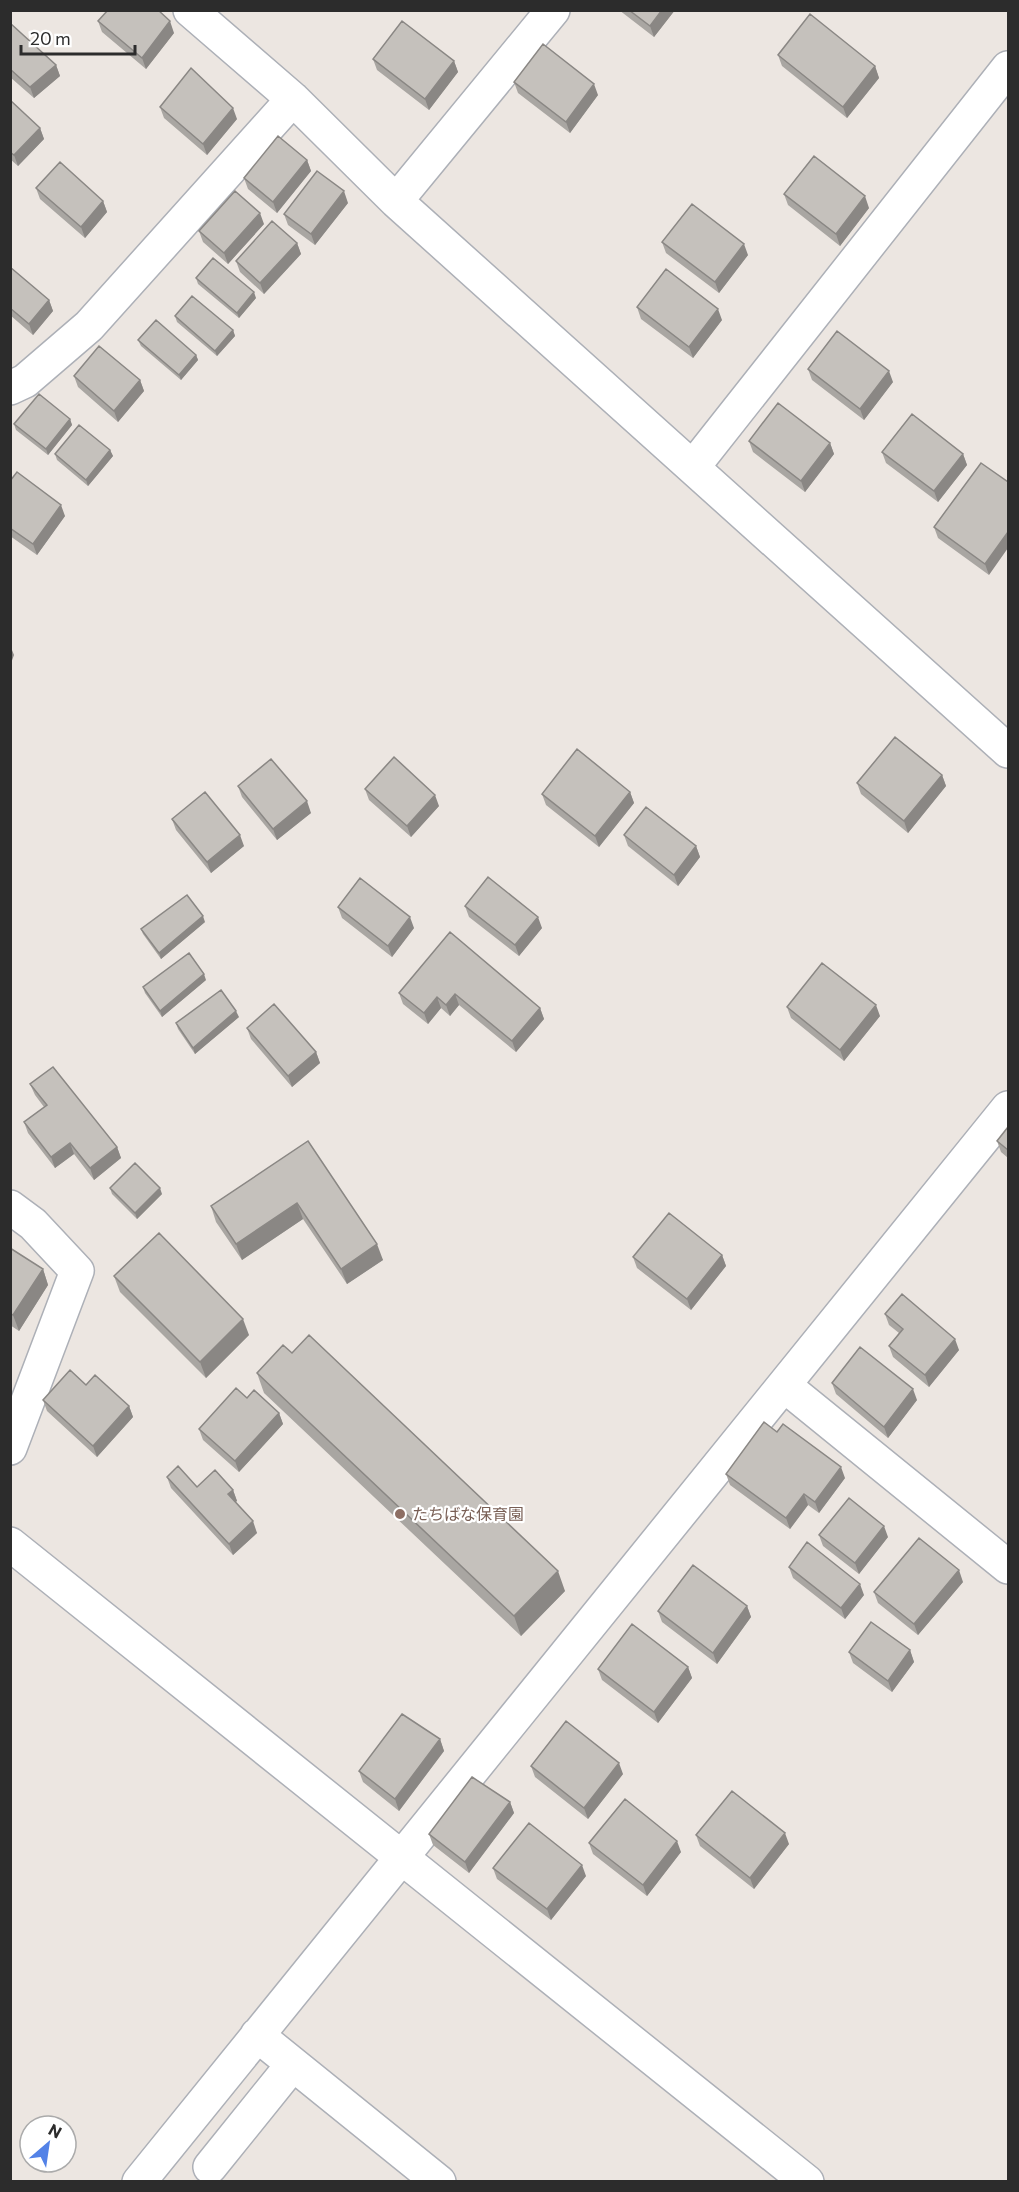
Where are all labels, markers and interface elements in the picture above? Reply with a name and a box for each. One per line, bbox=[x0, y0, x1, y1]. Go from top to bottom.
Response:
scale bar bbox=[21, 18, 135, 56]
text: 20 m bbox=[30, 27, 71, 49]
place label: たちばな保育園 bbox=[412, 1504, 524, 1523]
marker: たちばな保育園 bbox=[393, 1507, 407, 1521]
north arrow bbox=[18, 2114, 78, 2174]
text: N bbox=[46, 2119, 65, 2142]

